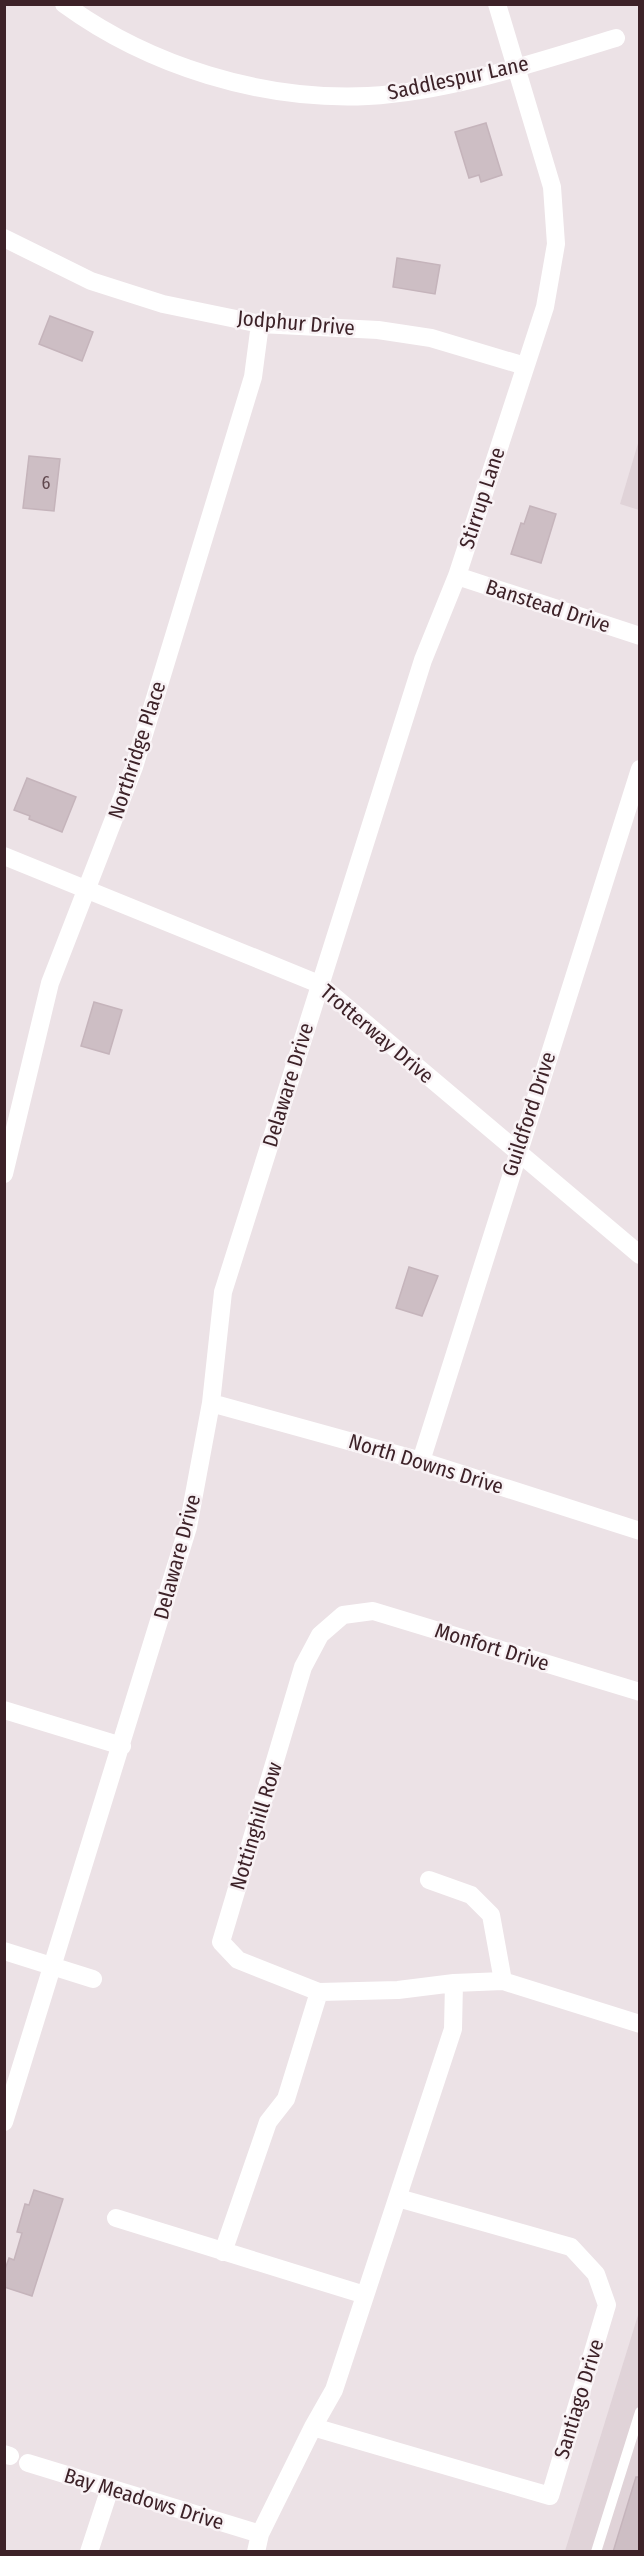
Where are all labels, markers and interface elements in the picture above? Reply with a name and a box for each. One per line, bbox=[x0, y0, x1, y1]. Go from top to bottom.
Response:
street label: Saddlespur Lane bbox=[385, 50, 531, 106]
street label: Jodphur Drive bbox=[236, 305, 356, 341]
street label: Stirrup Lane bbox=[453, 444, 511, 552]
house number: 6 bbox=[42, 472, 51, 494]
street label: Banstead Drive bbox=[482, 574, 614, 638]
street label: Northridge Place bbox=[103, 678, 171, 822]
street label: Trotterway Drive bbox=[315, 979, 439, 1089]
street label: Delaware Drive bbox=[257, 1020, 319, 1150]
street label: Guildford Drive bbox=[497, 1048, 561, 1180]
street label: North Downs Drive bbox=[345, 1428, 507, 1500]
street label: Delaware Drive bbox=[148, 1492, 206, 1622]
street label: Monfort Drive bbox=[432, 1617, 552, 1677]
street label: Nottinghill Row bbox=[224, 1759, 288, 1893]
street label: Santiago Drive bbox=[548, 2336, 610, 2462]
street label: Bay Meadows Drive bbox=[61, 2462, 227, 2536]

